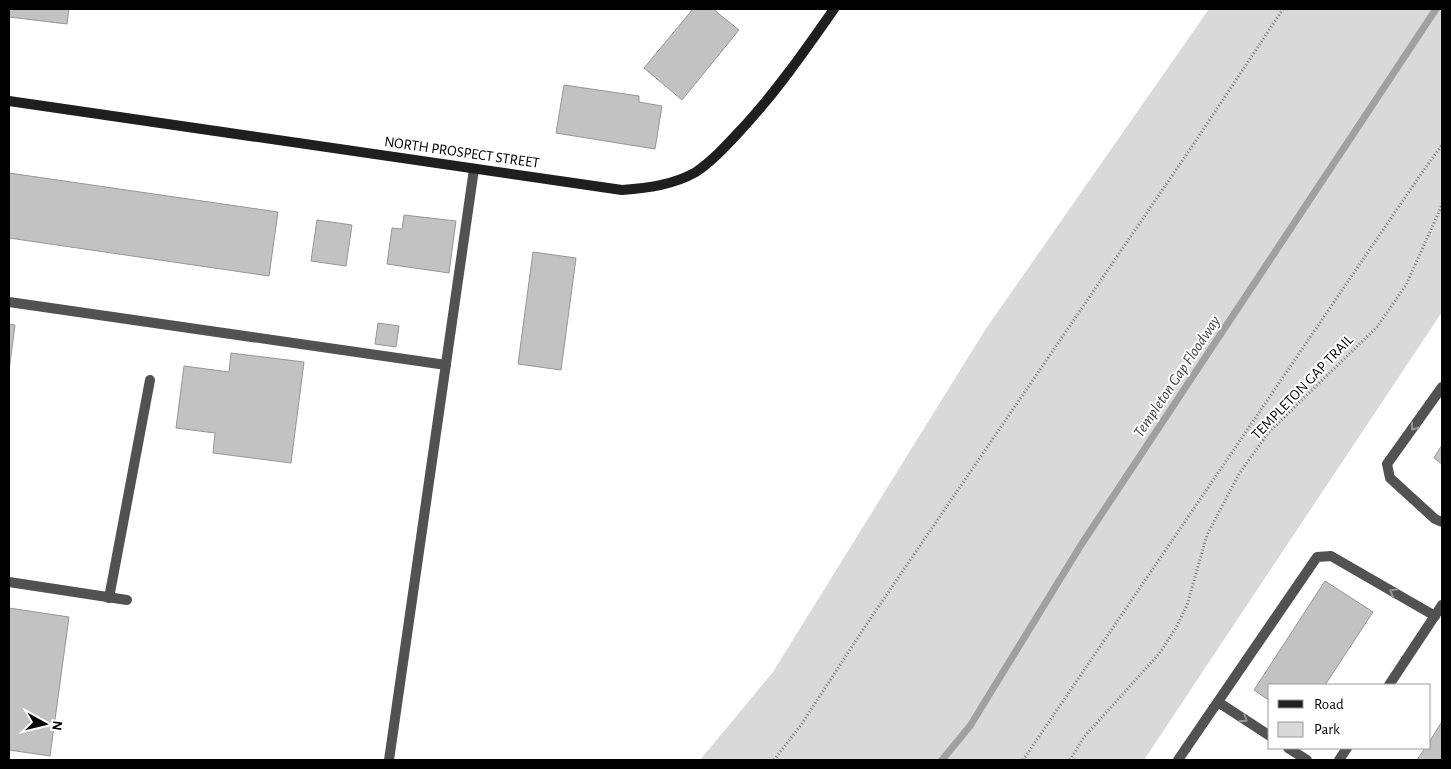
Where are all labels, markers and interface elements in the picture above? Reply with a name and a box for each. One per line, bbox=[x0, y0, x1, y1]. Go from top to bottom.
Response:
street label: NORTH PROSPECT STREET bbox=[383, 134, 541, 171]
water label: Templeton Gap Floodway bbox=[1130, 313, 1224, 441]
street label: TEMPLETON GAP TRAIL bbox=[1249, 332, 1357, 443]
one-way arrow bbox=[1411, 421, 1420, 431]
one-way arrow bbox=[1389, 588, 1398, 598]
legend bbox=[1268, 684, 1431, 749]
text: Road bbox=[1314, 697, 1344, 712]
north arrow bbox=[20, 699, 70, 749]
one-way arrow bbox=[1239, 712, 1248, 722]
text: N bbox=[49, 720, 64, 731]
text: Park bbox=[1314, 722, 1340, 737]

